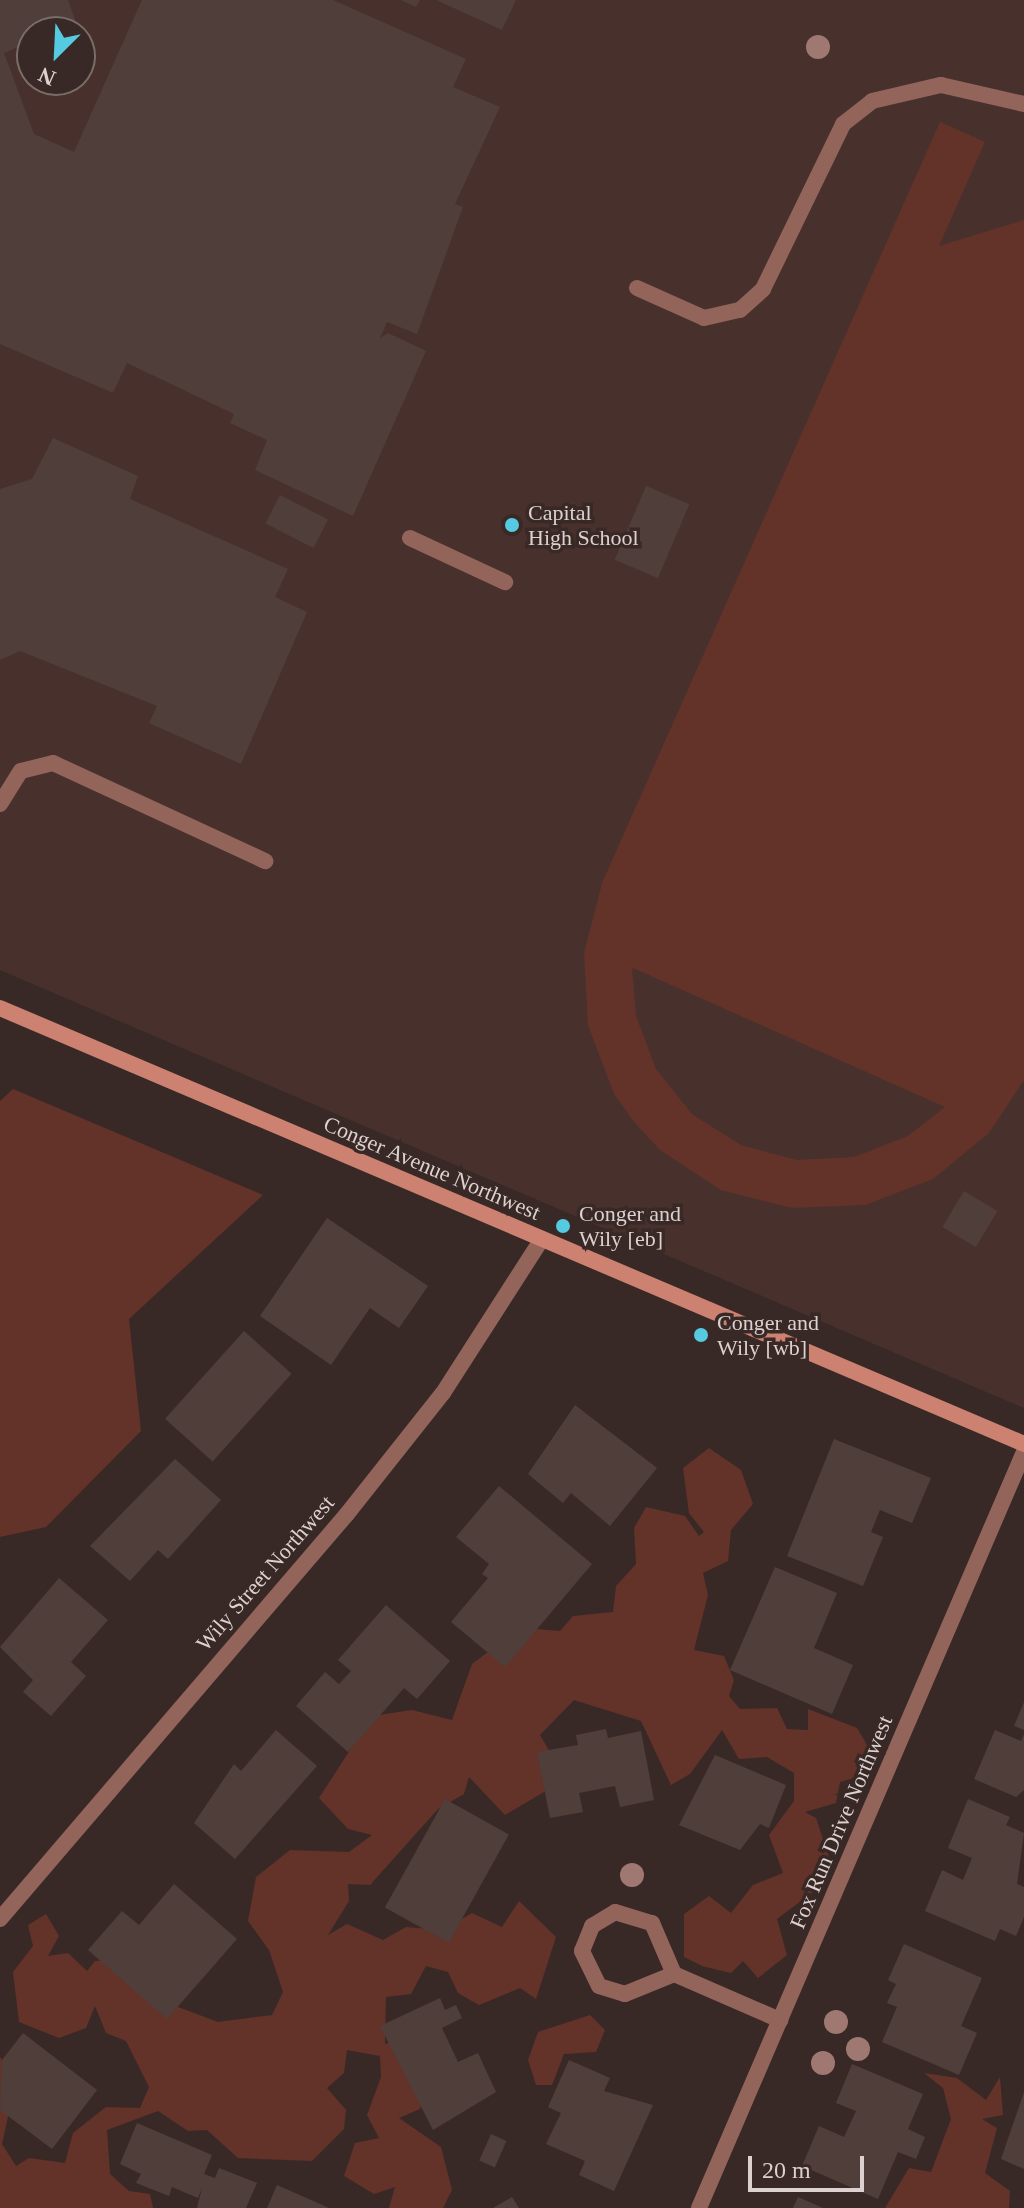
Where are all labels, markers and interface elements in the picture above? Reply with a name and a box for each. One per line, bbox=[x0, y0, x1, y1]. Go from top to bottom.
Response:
north arrow bbox=[16, 16, 96, 96]
text: N bbox=[35, 62, 59, 91]
place label: Capital High School bbox=[528, 499, 639, 550]
marker: Capital High School bbox=[503, 516, 521, 534]
street label: Conger Avenue Northwest bbox=[319, 1110, 545, 1226]
place label: Conger and Wily [eb] bbox=[579, 1200, 681, 1252]
marker: Conger and Wily [eb] bbox=[554, 1217, 572, 1235]
place label: Conger and Wily [wb] bbox=[717, 1309, 819, 1360]
marker: Conger and Wily [wb] bbox=[692, 1326, 710, 1344]
street label: Wily Street Northwest bbox=[190, 1490, 340, 1656]
street label: Fox Run Drive Northwest bbox=[784, 1711, 898, 1933]
scale bar bbox=[752, 2140, 868, 2190]
text: 20 m bbox=[762, 2157, 811, 2183]

